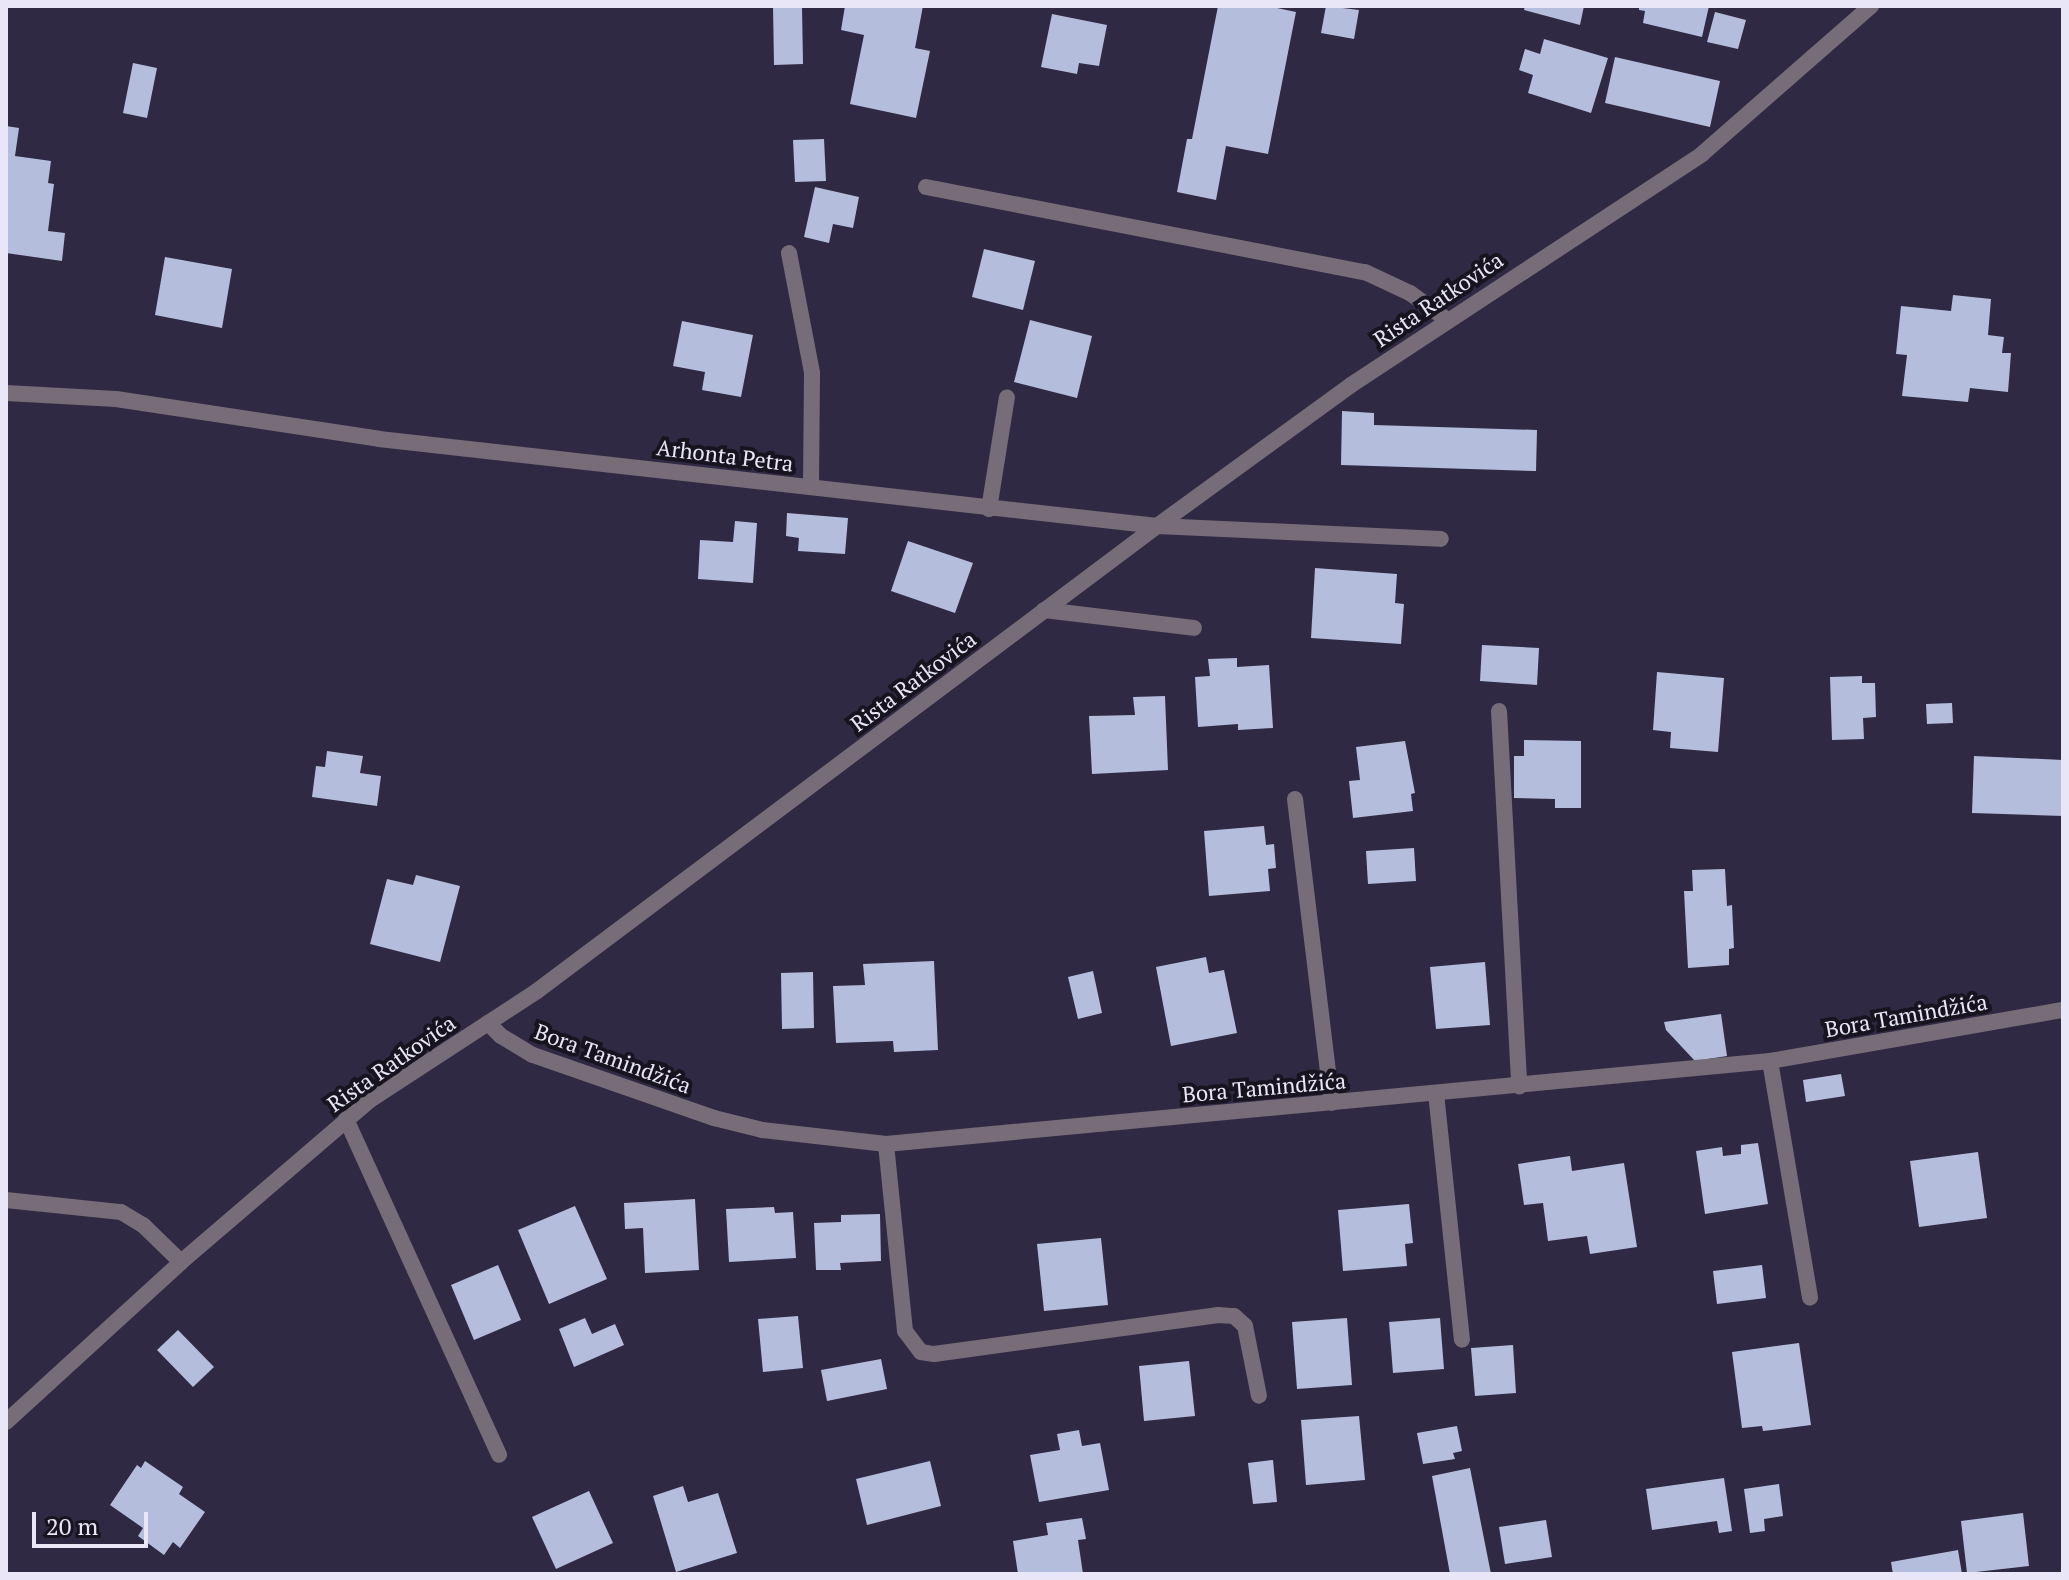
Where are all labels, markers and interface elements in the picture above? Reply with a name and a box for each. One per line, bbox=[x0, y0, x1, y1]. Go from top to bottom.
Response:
street label: Rista Ratkovića bbox=[1368, 246, 1508, 352]
street label: Arhonta Petra bbox=[655, 434, 795, 476]
street label: Rista Ratkovića bbox=[845, 625, 981, 737]
street label: Bora Tamindžića bbox=[1823, 988, 1989, 1042]
street label: Rista Ratkovića bbox=[322, 1009, 460, 1117]
street label: Bora Tamindžića bbox=[531, 1018, 695, 1098]
street label: Bora Tamindžića bbox=[1181, 1067, 1347, 1107]
scale bar bbox=[36, 1496, 152, 1546]
text: 20 m bbox=[46, 1510, 98, 1542]

